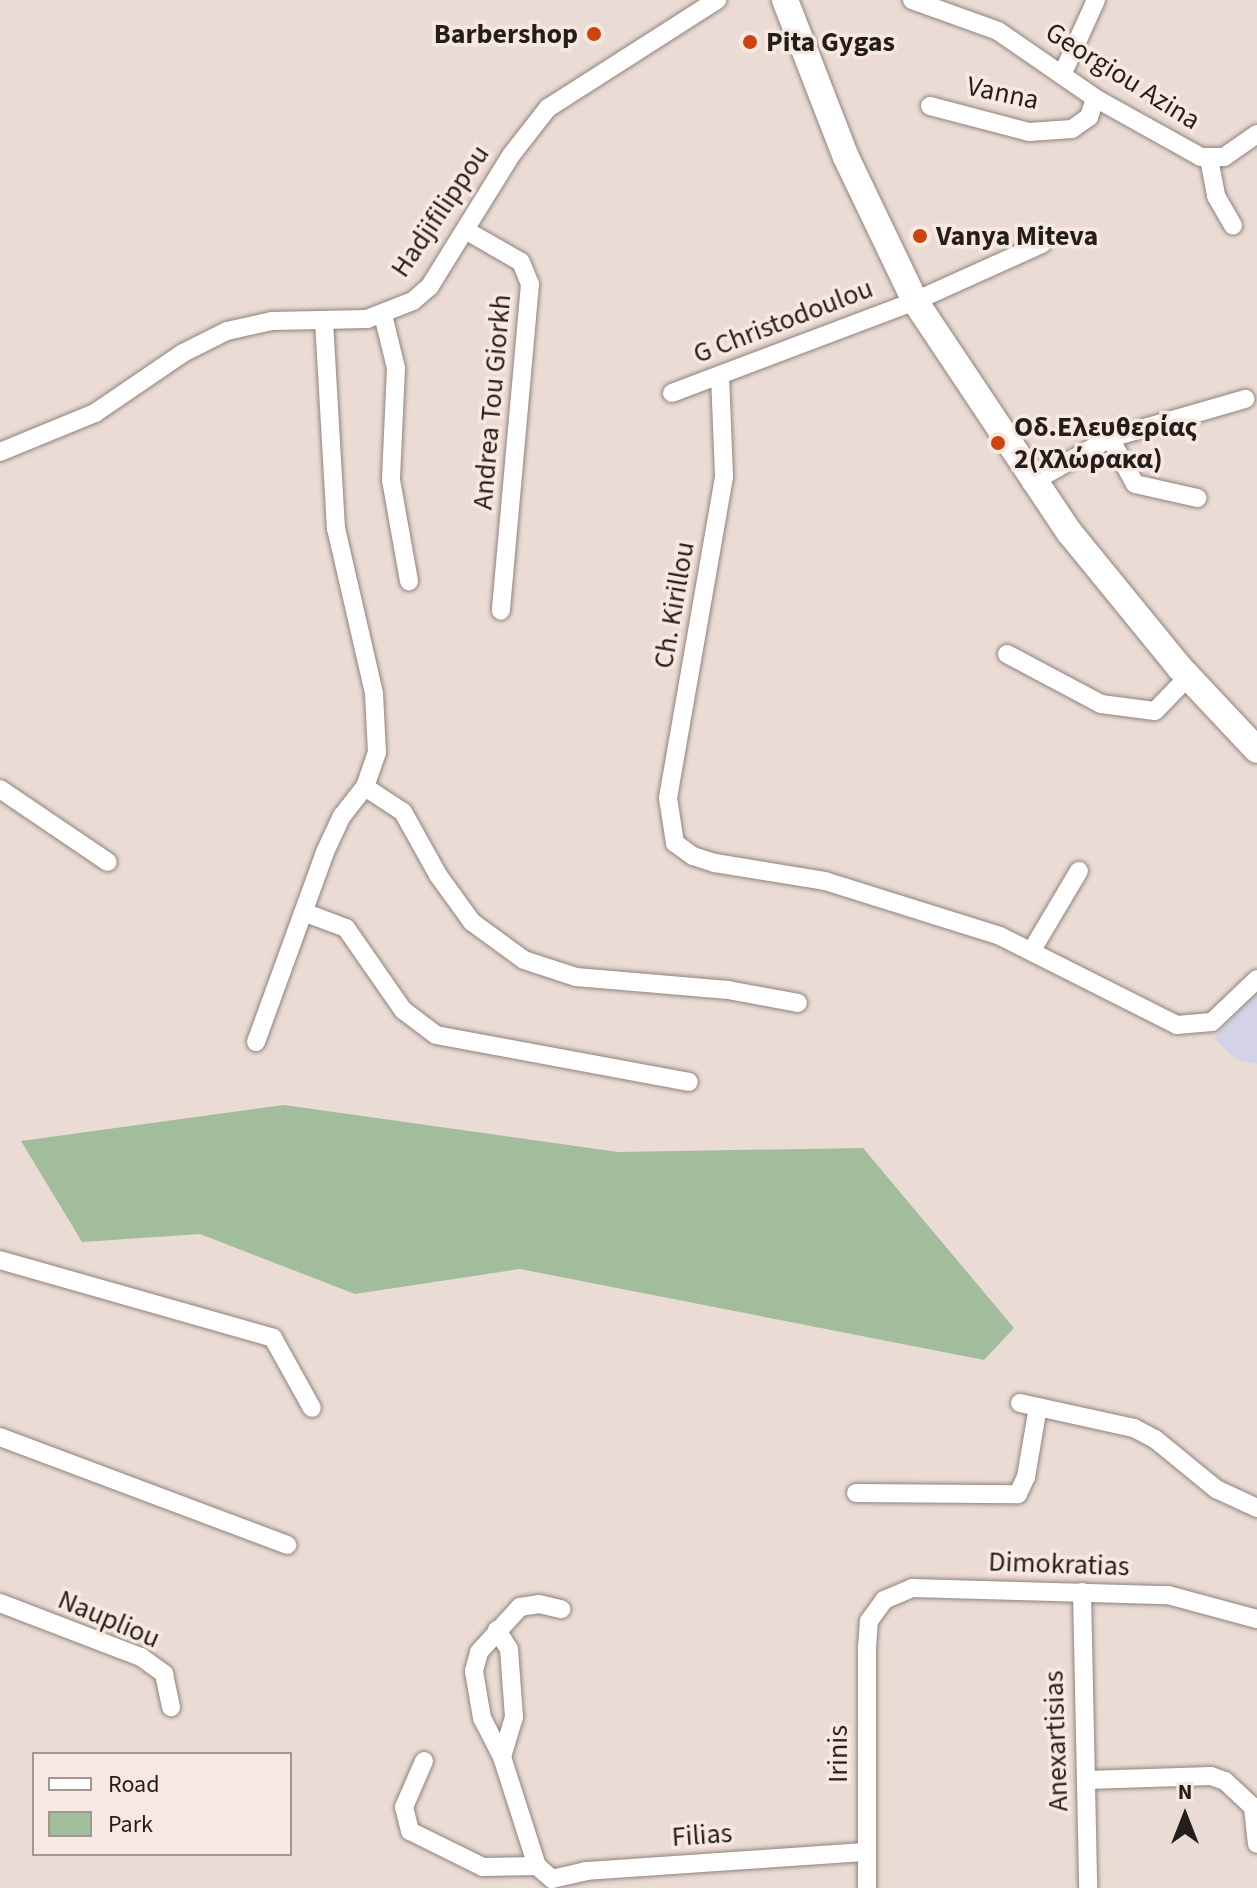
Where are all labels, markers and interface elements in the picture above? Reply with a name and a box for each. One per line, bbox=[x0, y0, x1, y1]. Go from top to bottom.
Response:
street label: Georgiou Azina bbox=[1039, 15, 1207, 137]
place label: Barbershop bbox=[434, 17, 578, 51]
marker: Barbershop bbox=[585, 25, 603, 43]
place label: Pita Gygas bbox=[766, 25, 895, 59]
marker: Pita Gygas bbox=[741, 33, 759, 51]
street label: Vanna bbox=[964, 69, 1042, 117]
street label: Hadjifilippou bbox=[383, 138, 497, 284]
place label: Vanya Miteva bbox=[936, 219, 1098, 253]
marker: Vanya Miteva bbox=[911, 227, 929, 245]
street label: G Christodoulou bbox=[688, 271, 878, 371]
street label: Andrea Tou Giorkh bbox=[466, 293, 518, 511]
place label: Οδ.Ελευθερίας 2(Χλώρακα) bbox=[1014, 410, 1197, 476]
marker: Οδ.Ελευθερίας 2(Χλώρακα) bbox=[989, 434, 1007, 452]
street label: Ch. Kirillou bbox=[646, 539, 702, 671]
street label: Dimokratias bbox=[988, 1545, 1130, 1583]
street label: Naupliou bbox=[53, 1583, 165, 1655]
street label: Anexartisias bbox=[1037, 1670, 1075, 1812]
street label: Irinis bbox=[821, 1725, 855, 1783]
legend bbox=[32, 1752, 292, 1856]
text: Road bbox=[108, 1767, 160, 1802]
north arrow bbox=[1145, 1776, 1225, 1856]
text: N bbox=[1178, 1776, 1192, 1808]
text: Park bbox=[108, 1807, 153, 1842]
street label: Filias bbox=[671, 1816, 733, 1854]

